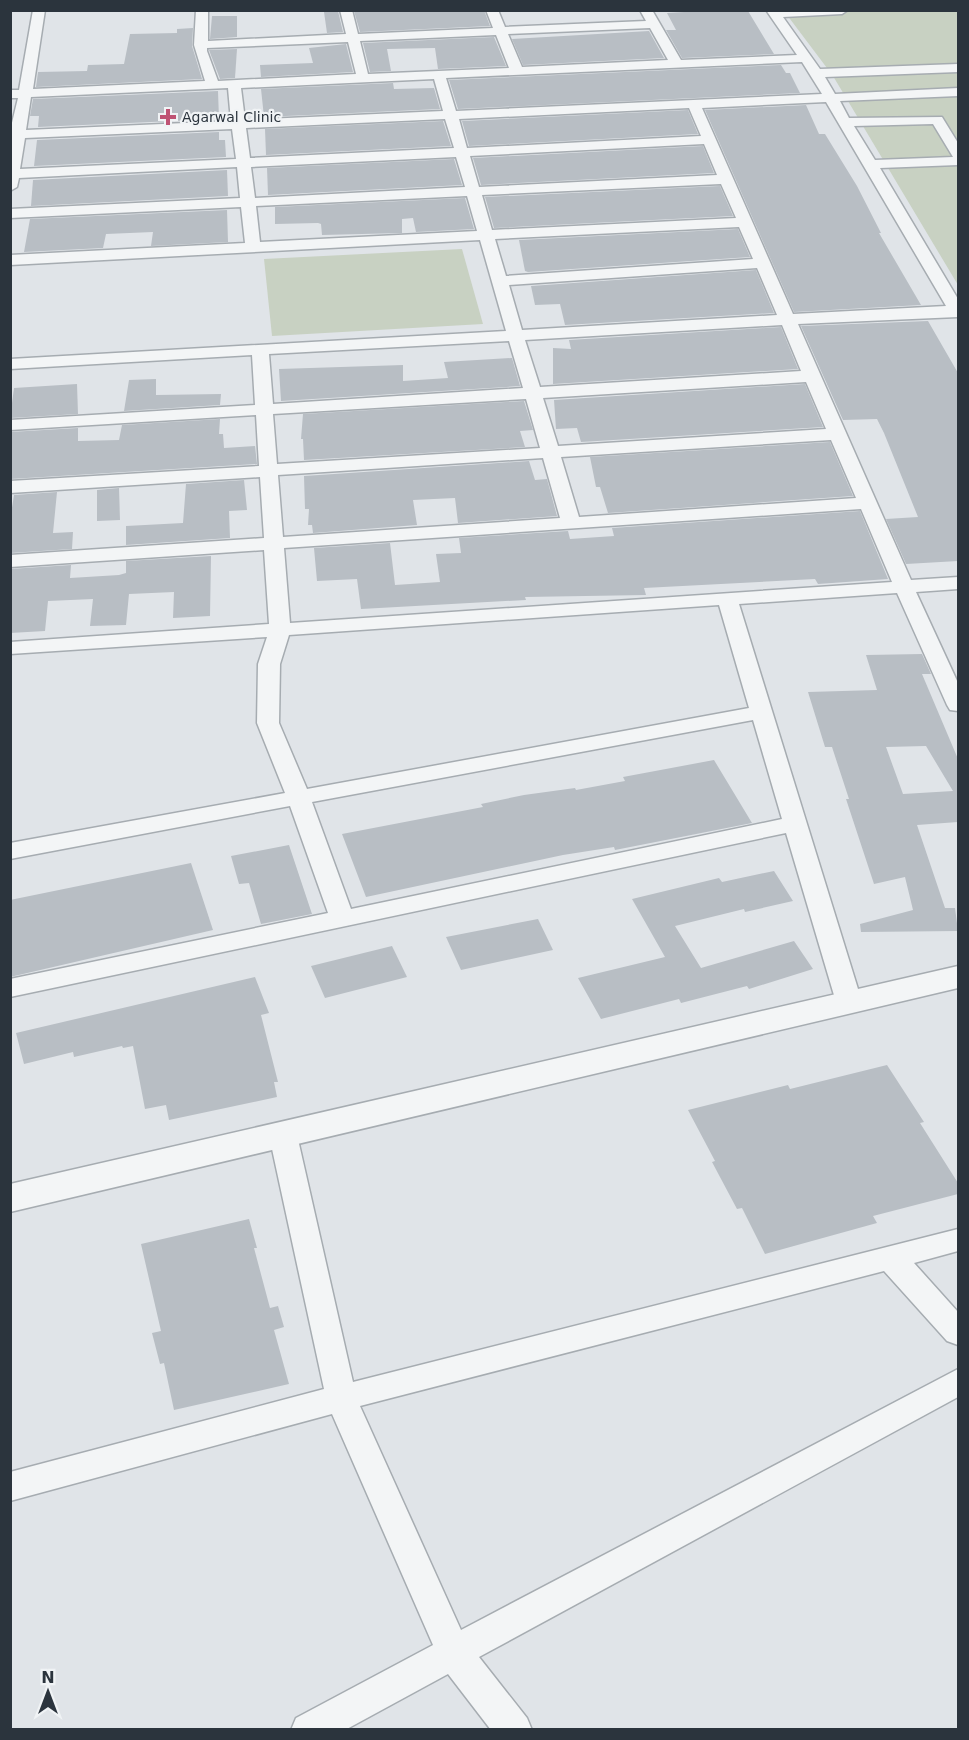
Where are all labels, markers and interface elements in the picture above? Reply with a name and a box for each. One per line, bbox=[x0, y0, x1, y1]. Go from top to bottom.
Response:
marker: Agarwal Clinic bbox=[159, 108, 177, 126]
place label: Agarwal Clinic bbox=[182, 109, 281, 125]
north arrow bbox=[18, 1662, 78, 1722]
text: N bbox=[41, 1668, 55, 1687]

